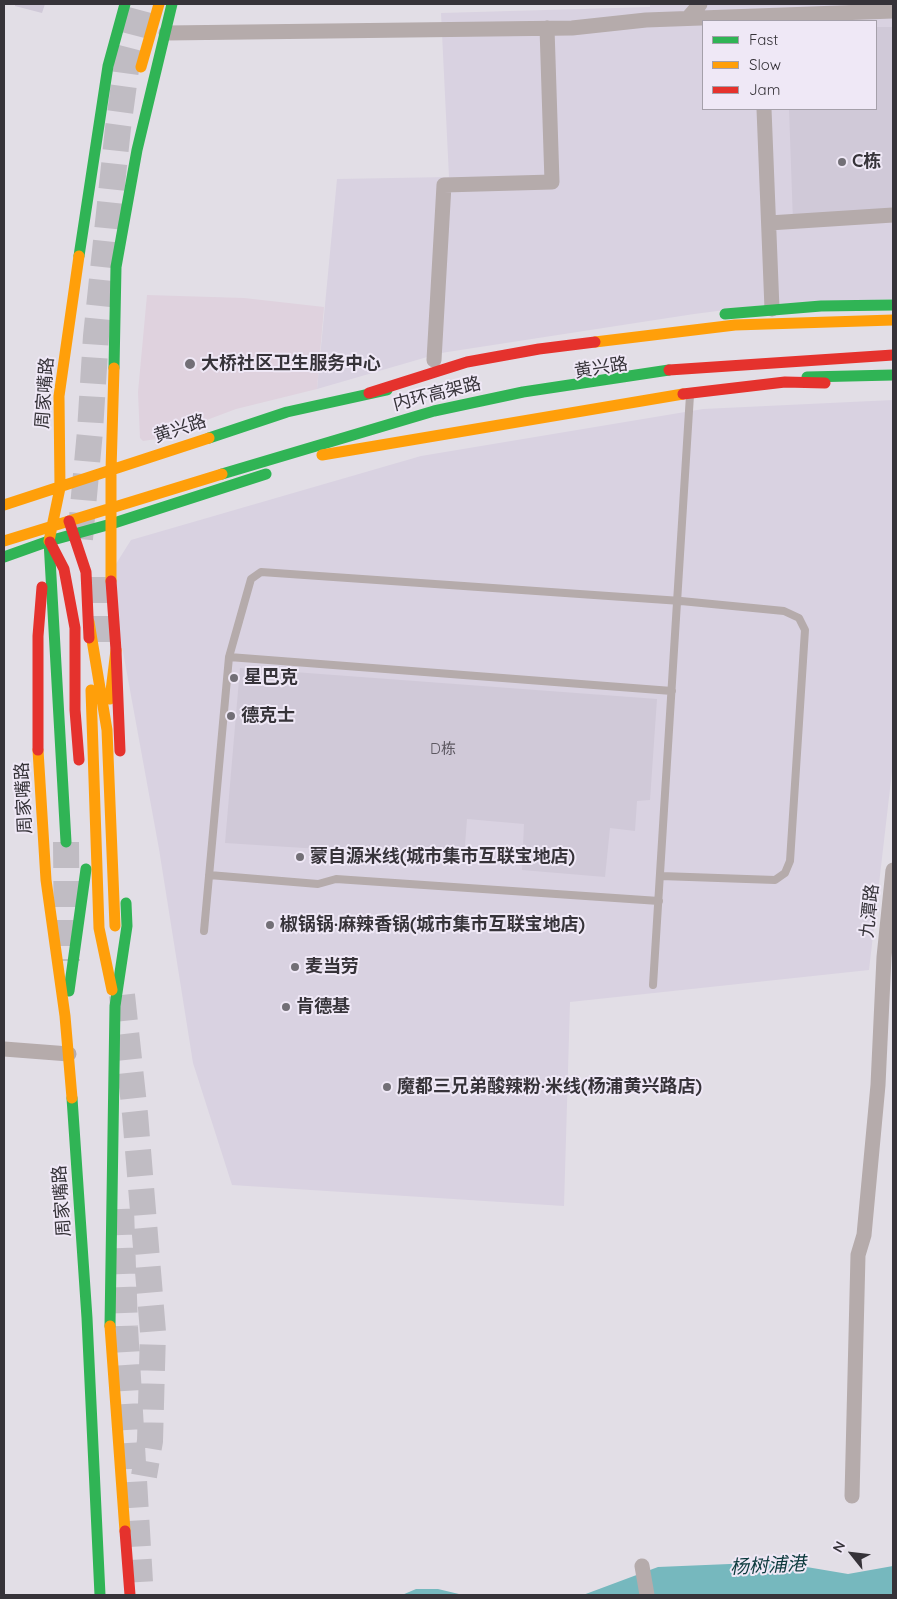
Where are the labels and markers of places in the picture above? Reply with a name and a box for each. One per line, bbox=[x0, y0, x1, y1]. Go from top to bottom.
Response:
place label: C栋 bbox=[852, 151, 881, 173]
marker: C栋 bbox=[836, 156, 848, 168]
place label: 大桥社区卫生服务中心 bbox=[201, 353, 381, 375]
marker: 大桥社区卫生服务中心 bbox=[183, 357, 197, 371]
place label: 星巴克 bbox=[244, 667, 298, 689]
marker: 星巴克 bbox=[228, 672, 240, 684]
place label: 德克士 bbox=[241, 705, 295, 727]
marker: 德克士 bbox=[225, 710, 237, 722]
place label: 蒙自源米线(城市集市互联宝地店) bbox=[310, 846, 575, 868]
marker: 蒙自源米线(城市集市互联宝地店) bbox=[294, 851, 306, 863]
place label: 椒锅锅·麻辣香锅(城市集市互联宝地店) bbox=[280, 914, 585, 936]
marker: 椒锅锅·麻辣香锅(城市集市互联宝地店) bbox=[264, 919, 276, 931]
place label: 麦当劳 bbox=[305, 956, 359, 978]
marker: 麦当劳 bbox=[289, 961, 301, 973]
place label: 肯德基 bbox=[296, 996, 350, 1018]
marker: 肯德基 bbox=[280, 1001, 292, 1013]
place label: 魔都三兄弟酸辣粉·米线(杨浦黄兴路店) bbox=[397, 1076, 702, 1098]
marker: 魔都三兄弟酸辣粉·米线(杨浦黄兴路店) bbox=[381, 1081, 393, 1093]

